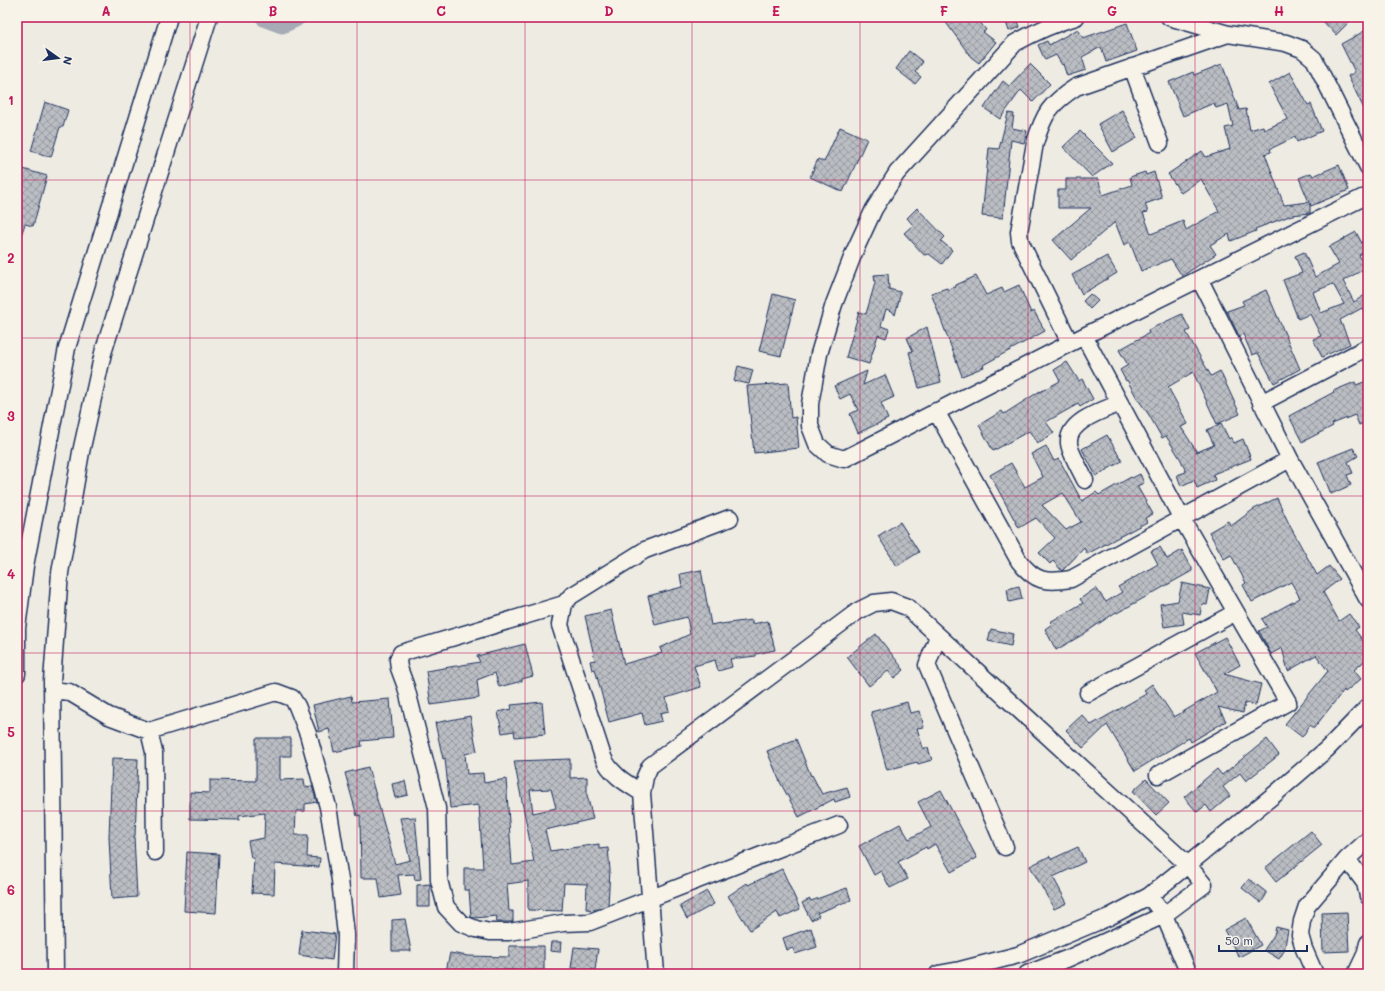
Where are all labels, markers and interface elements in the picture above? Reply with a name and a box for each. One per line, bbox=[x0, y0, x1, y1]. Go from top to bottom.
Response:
text: A bbox=[101, 2, 111, 19]
text: B bbox=[269, 2, 278, 19]
text: C bbox=[436, 2, 446, 19]
text: D bbox=[604, 2, 614, 19]
text: E bbox=[772, 2, 780, 19]
text: F bbox=[940, 2, 948, 19]
text: G bbox=[1107, 2, 1117, 19]
text: H bbox=[1274, 2, 1284, 19]
north arrow bbox=[38, 38, 78, 78]
text: N bbox=[60, 55, 76, 66]
text: 1 bbox=[8, 91, 14, 108]
text: 2 bbox=[7, 249, 15, 266]
text: 3 bbox=[7, 407, 15, 424]
text: 4 bbox=[7, 565, 15, 582]
text: 5 bbox=[7, 723, 15, 740]
text: 6 bbox=[7, 881, 15, 898]
scale bar bbox=[1219, 927, 1307, 953]
text: 50 m bbox=[1225, 932, 1253, 948]

